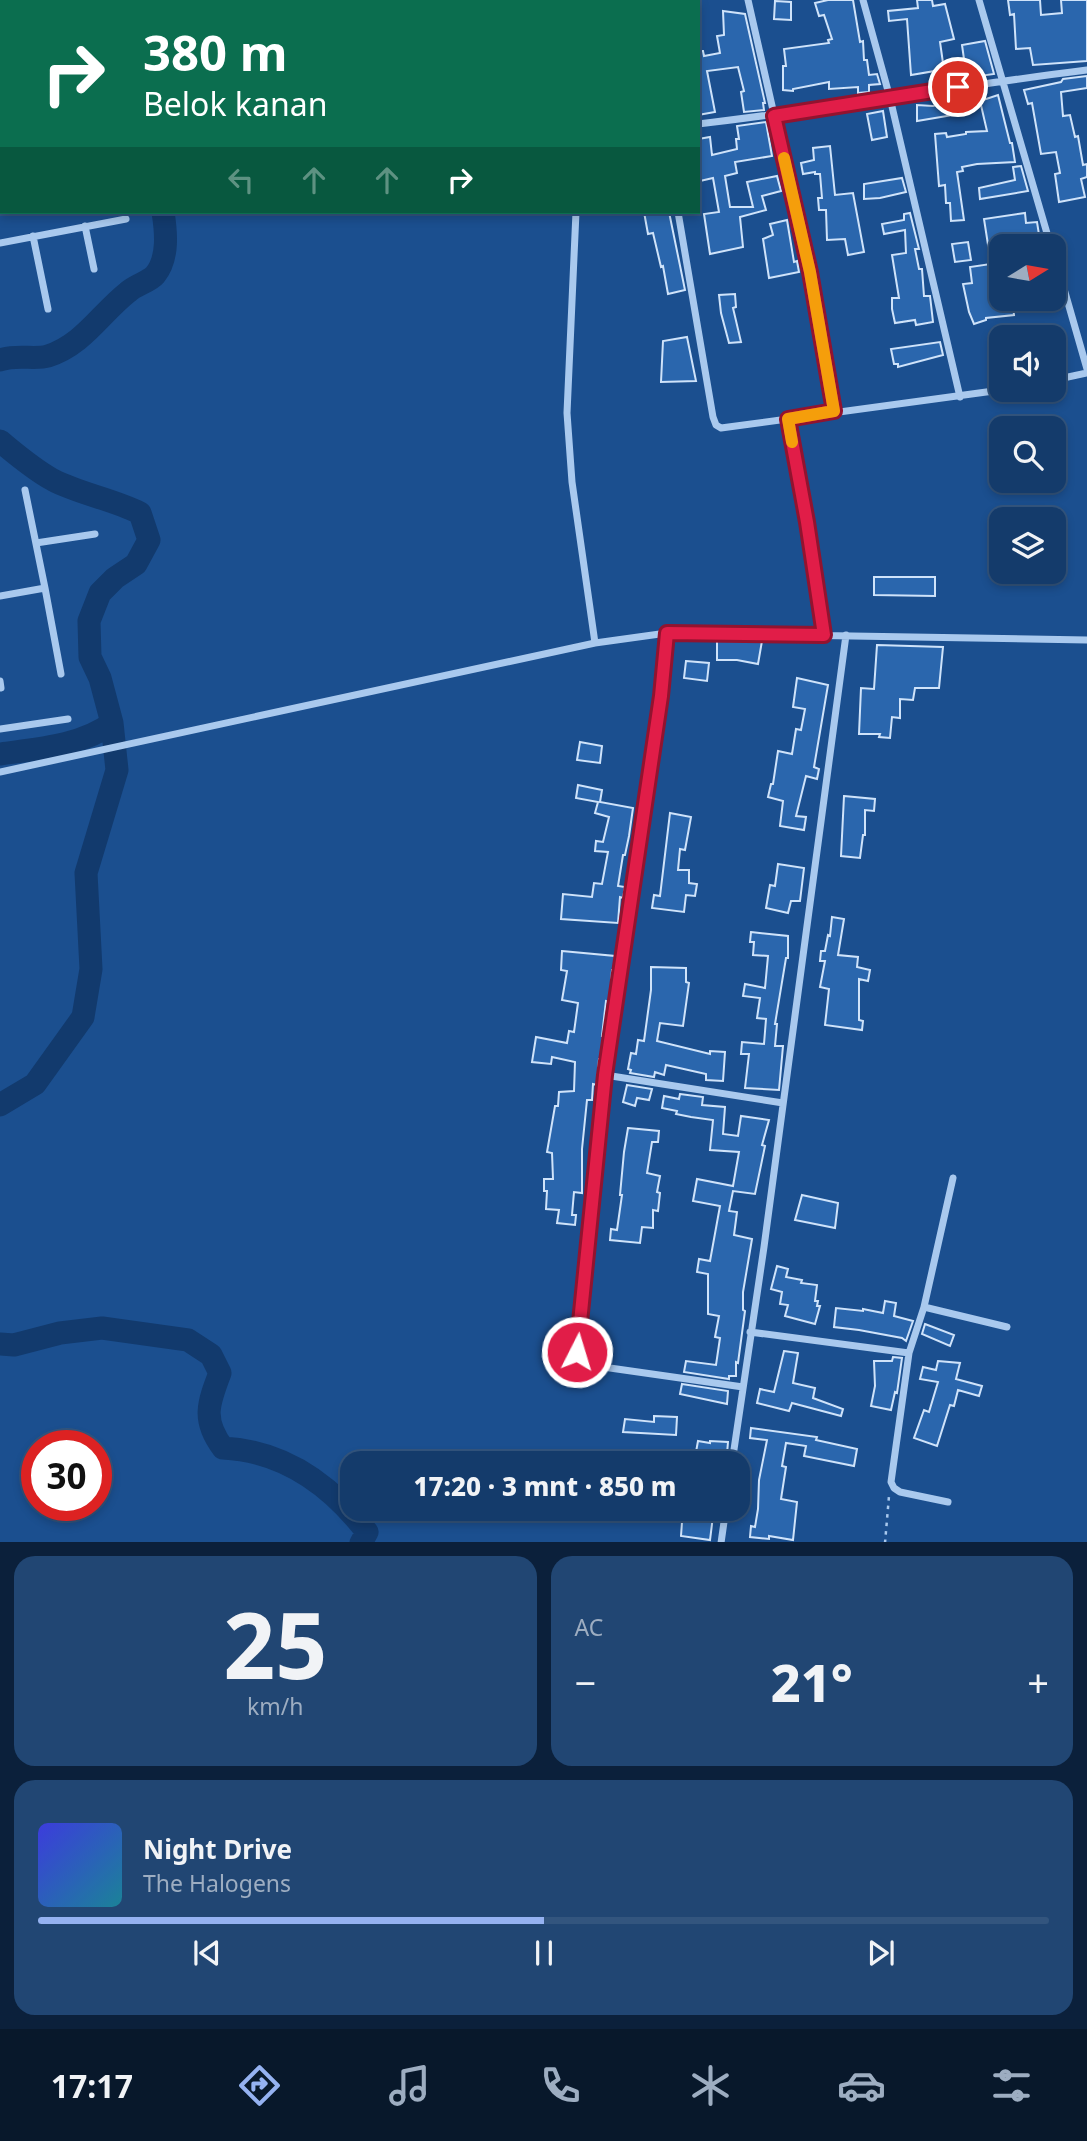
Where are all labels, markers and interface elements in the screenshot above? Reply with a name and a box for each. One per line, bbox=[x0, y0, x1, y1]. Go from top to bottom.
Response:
text: 380 m bbox=[143, 19, 288, 85]
icon: right bbox=[28, 28, 119, 119]
pin bbox=[928, 57, 988, 117]
icon: arrive bbox=[939, 68, 977, 106]
text: Belok kanan bbox=[143, 82, 327, 125]
icon: left bbox=[222, 161, 260, 199]
icon: ahead bbox=[295, 161, 333, 199]
icon: ahead bbox=[368, 161, 406, 199]
icon: right bbox=[441, 161, 479, 199]
north arrow bbox=[989, 234, 1066, 312]
map controls bbox=[989, 234, 1066, 584]
button: sound bbox=[989, 325, 1066, 402]
button: search bbox=[989, 416, 1066, 493]
button: layers bbox=[989, 507, 1066, 584]
position arrow bbox=[540, 1315, 614, 1389]
speed limit sign: 30 bbox=[21, 1430, 112, 1521]
text: 17:20 · 3 mnt · 850 m bbox=[413, 1468, 677, 1504]
text: 25 bbox=[223, 1582, 327, 1706]
text: AC bbox=[575, 1611, 603, 1643]
text: 21° bbox=[771, 1646, 853, 1717]
text: − bbox=[575, 1656, 596, 1708]
text: + bbox=[1027, 1656, 1049, 1708]
text: km/h bbox=[247, 1690, 304, 1722]
text: Night Drive bbox=[143, 1831, 292, 1867]
text: The Halogens bbox=[143, 1867, 291, 1899]
icon: previous bbox=[188, 1934, 226, 1972]
icon: pause bbox=[525, 1934, 563, 1972]
icon: next bbox=[862, 1934, 900, 1972]
icon: directions bbox=[235, 2061, 284, 2110]
icon: music bbox=[385, 2061, 434, 2110]
icon: phone bbox=[536, 2061, 585, 2110]
icon: climate bbox=[686, 2061, 735, 2110]
icon: car bbox=[837, 2061, 886, 2110]
icon: filters bbox=[987, 2061, 1036, 2110]
text: 17:17 bbox=[51, 2064, 133, 2107]

